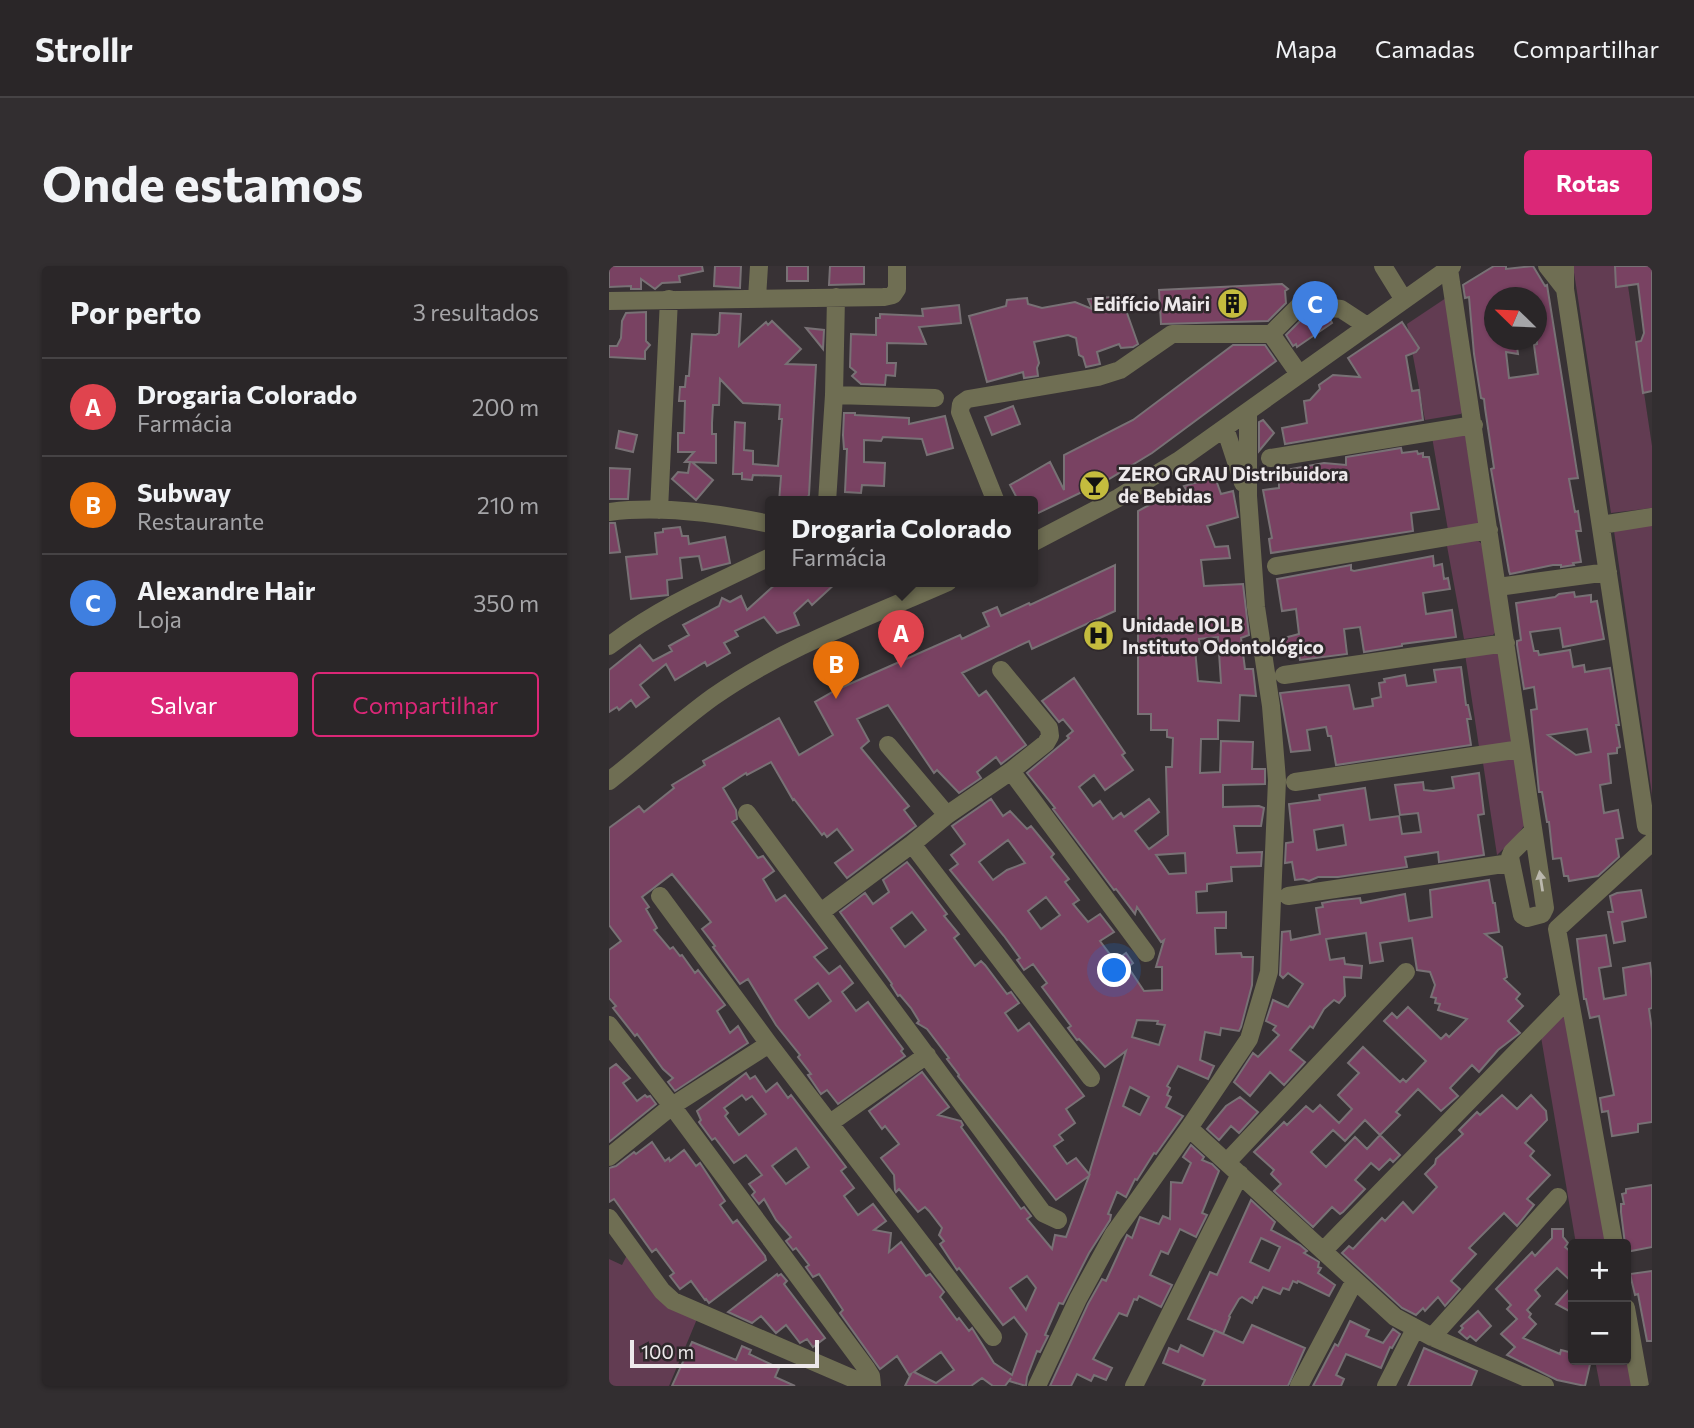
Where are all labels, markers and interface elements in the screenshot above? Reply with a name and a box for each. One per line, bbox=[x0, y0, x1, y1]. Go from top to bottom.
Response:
text: Strollr bbox=[35, 28, 133, 69]
text: Mapa bbox=[1275, 34, 1337, 63]
text: Camadas bbox=[1375, 34, 1475, 63]
text: Compartilhar bbox=[1513, 34, 1659, 63]
button: Rotas bbox=[1524, 150, 1652, 215]
text: Onde estamos bbox=[42, 152, 363, 212]
pin: C bbox=[1292, 281, 1338, 339]
building icon: Edifício Mairi bbox=[1216, 287, 1250, 321]
north arrow bbox=[1484, 287, 1547, 350]
place label: Edifício Mairi bbox=[1093, 292, 1210, 315]
text: Por perto bbox=[70, 293, 202, 330]
text: 3 resultados bbox=[413, 298, 539, 326]
text: Drogaria Colorado bbox=[137, 378, 357, 409]
text: A bbox=[85, 393, 101, 421]
text: 200 m bbox=[472, 393, 539, 421]
text: Farmácia bbox=[137, 409, 232, 437]
place label: ZERO GRAU Distribuidora de Bebidas bbox=[1118, 462, 1348, 507]
bar icon: ZERO GRAU Distribuidora de Bebidas bbox=[1078, 468, 1112, 502]
text: Subway bbox=[137, 476, 231, 507]
text: B bbox=[85, 491, 101, 519]
text: 210 m bbox=[477, 491, 539, 519]
popup bbox=[765, 496, 1038, 587]
text: Restaurante bbox=[137, 507, 264, 535]
text: Drogaria Colorado bbox=[791, 512, 1012, 543]
text: Farmácia bbox=[791, 543, 887, 571]
text: Alexandre Hair bbox=[137, 574, 315, 605]
text: C bbox=[85, 589, 101, 617]
text: 350 m bbox=[473, 589, 539, 617]
text: Loja bbox=[137, 605, 182, 633]
pin: A bbox=[878, 610, 924, 668]
place label: Unidade IOLB Instituto Odontológico bbox=[1122, 613, 1324, 658]
hospital icon: Unidade IOLB Instituto Odontológico bbox=[1082, 619, 1116, 653]
pin: B bbox=[813, 641, 859, 699]
button: Salvar bbox=[70, 672, 298, 737]
button: Compartilhar bbox=[312, 672, 539, 737]
one-way arrow bbox=[1535, 870, 1546, 892]
your location bbox=[1097, 953, 1131, 987]
map controls bbox=[1568, 1239, 1631, 1365]
button: + bbox=[1568, 1239, 1631, 1302]
button: − bbox=[1568, 1302, 1631, 1365]
scale bar bbox=[630, 1337, 819, 1369]
text: 100 m bbox=[641, 1340, 694, 1363]

